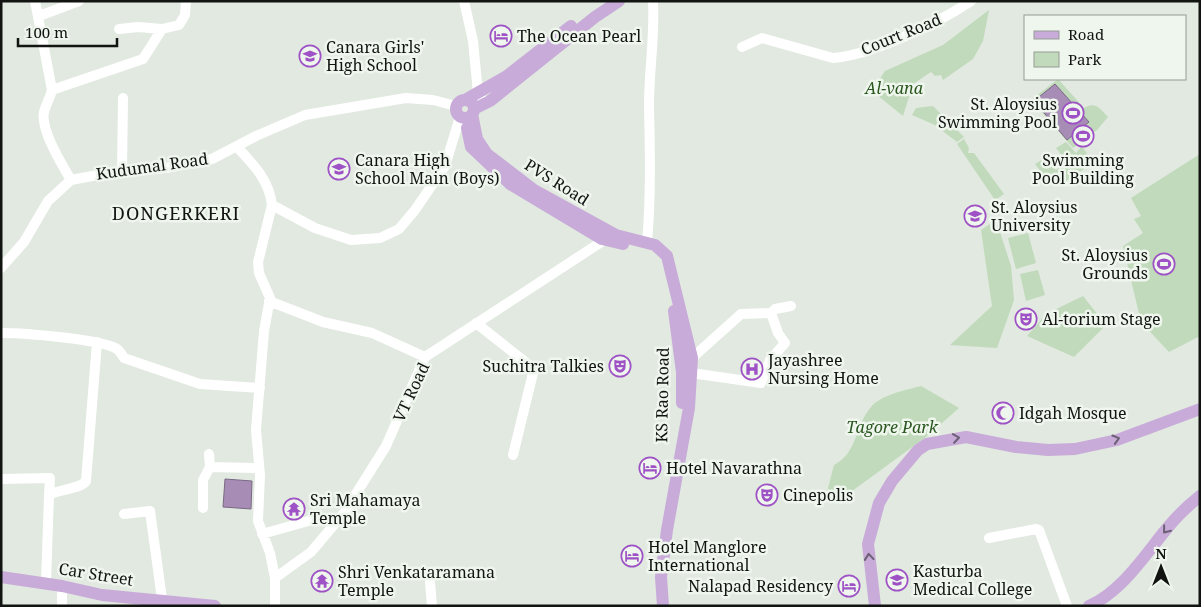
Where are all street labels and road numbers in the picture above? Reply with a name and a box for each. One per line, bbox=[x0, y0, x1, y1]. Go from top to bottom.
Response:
street label: Court Road bbox=[857, 8, 945, 60]
street label: Kudumal Road bbox=[95, 147, 210, 185]
street label: PVS Road bbox=[521, 154, 593, 210]
street label: KS Rao Road bbox=[650, 347, 674, 443]
street label: VT Road bbox=[388, 358, 434, 425]
street label: Car Street bbox=[57, 557, 135, 591]

